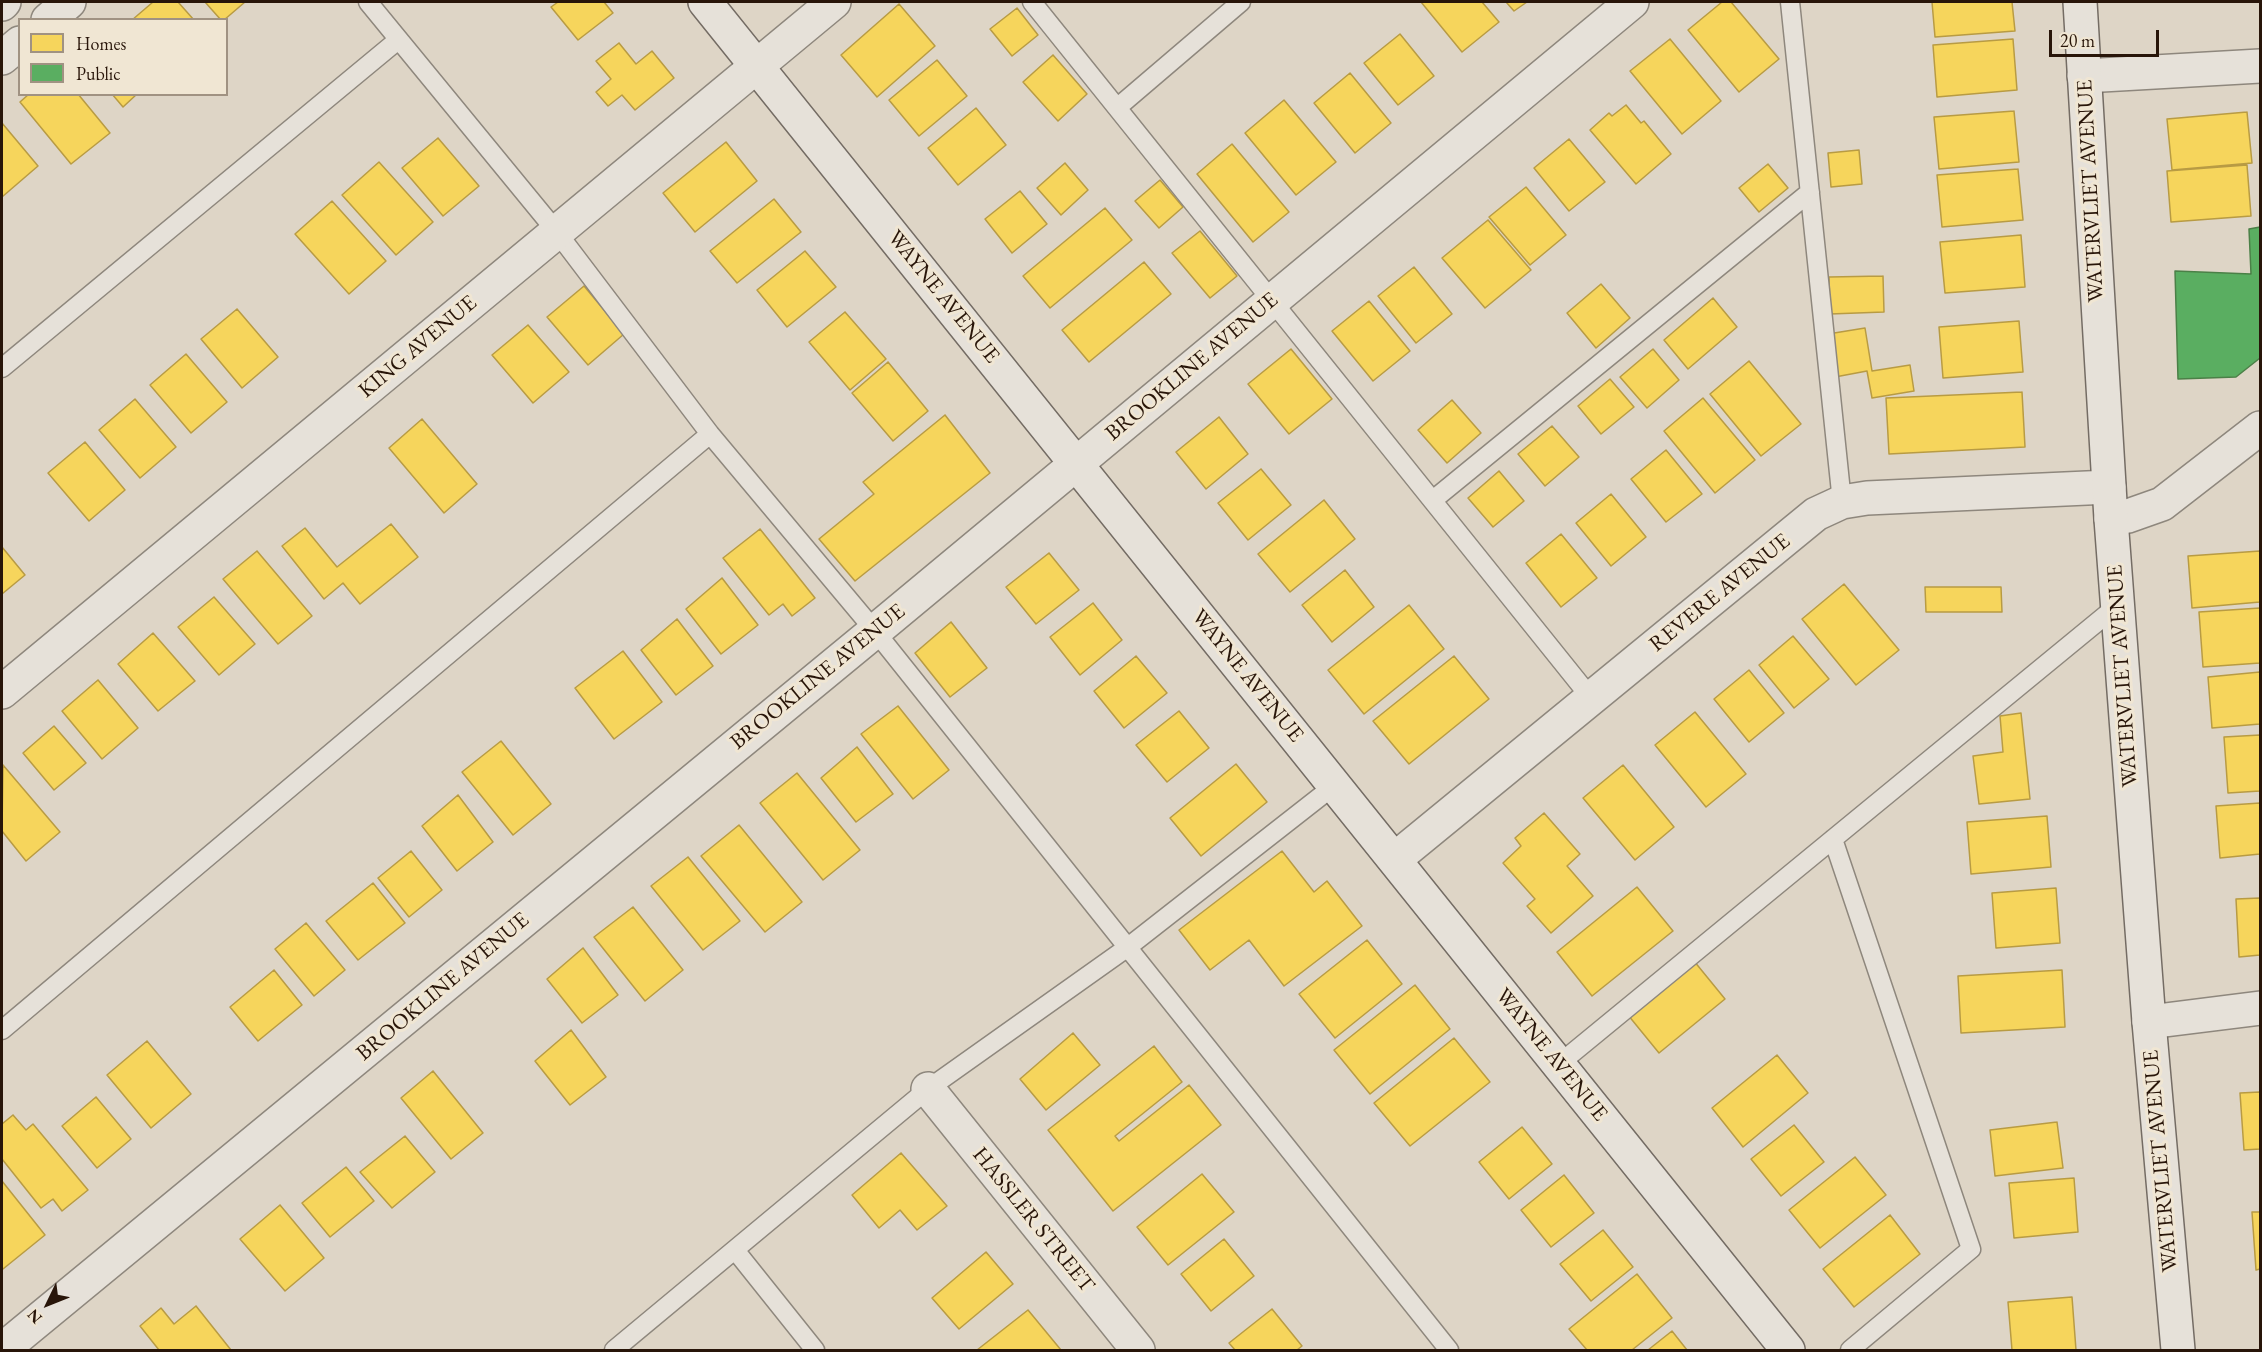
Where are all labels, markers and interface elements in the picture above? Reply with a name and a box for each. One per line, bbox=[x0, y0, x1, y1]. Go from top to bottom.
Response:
legend bbox=[18, 18, 228, 96]
scale bar bbox=[2052, 18, 2162, 56]
text: 20 m bbox=[2060, 29, 2095, 52]
text: Homes bbox=[76, 32, 126, 55]
text: Public bbox=[76, 62, 120, 85]
street label: WATERVLIET AVENUE bbox=[2072, 79, 2110, 303]
street label: WAYNE AVENUE bbox=[881, 225, 1005, 369]
street label: BROOKLINE AVENUE bbox=[1100, 287, 1284, 447]
street label: KING AVENUE bbox=[354, 290, 482, 404]
street label: REVERE AVENUE bbox=[1644, 528, 1796, 658]
street label: WATERVLIET AVENUE bbox=[2102, 564, 2144, 788]
street label: BROOKLINE AVENUE bbox=[725, 598, 911, 756]
street label: WAYNE AVENUE bbox=[1185, 604, 1309, 748]
street label: BROOKLINE AVENUE bbox=[351, 907, 535, 1067]
street label: WAYNE AVENUE bbox=[1489, 983, 1613, 1127]
street label: WATERVLIET AVENUE bbox=[2138, 1049, 2184, 1273]
street label: HASSLER STREET bbox=[966, 1142, 1100, 1298]
north arrow bbox=[18, 1274, 78, 1334]
text: N bbox=[22, 1305, 47, 1329]

